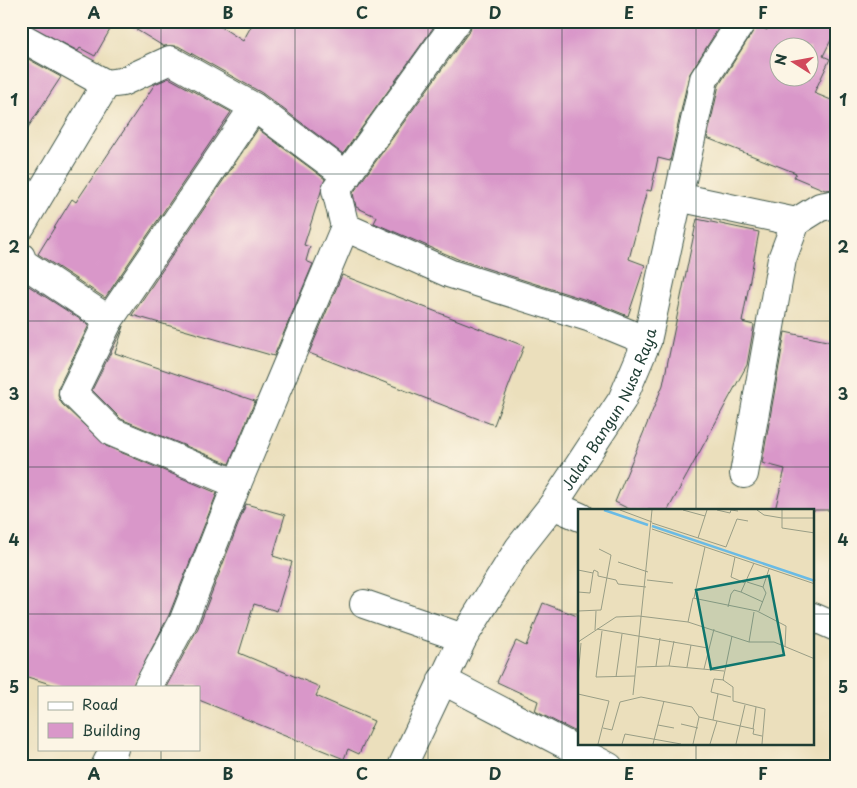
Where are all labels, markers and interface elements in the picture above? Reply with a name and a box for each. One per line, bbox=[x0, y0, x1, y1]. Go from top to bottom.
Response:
text: A bbox=[88, 0, 101, 24]
text: B bbox=[223, 0, 234, 24]
text: C bbox=[356, 0, 368, 24]
text: D bbox=[489, 0, 501, 24]
text: E bbox=[624, 0, 634, 24]
text: F bbox=[758, 0, 768, 24]
north arrow bbox=[770, 38, 820, 88]
text: N bbox=[769, 52, 792, 67]
text: 1 bbox=[10, 87, 18, 111]
text: 1 bbox=[839, 87, 847, 111]
text: 2 bbox=[8, 234, 20, 258]
text: 2 bbox=[837, 234, 849, 258]
street label: Jalan Bangun Nusa Raya bbox=[555, 325, 661, 494]
text: 3 bbox=[9, 381, 19, 405]
text: 3 bbox=[838, 381, 848, 405]
inset map bbox=[578, 509, 814, 746]
text: 4 bbox=[9, 527, 20, 551]
text: 4 bbox=[838, 527, 849, 551]
text: 5 bbox=[9, 674, 19, 698]
text: 5 bbox=[838, 674, 848, 698]
legend bbox=[38, 686, 200, 750]
text: Road bbox=[82, 692, 118, 715]
text: Building bbox=[82, 718, 141, 741]
text: A bbox=[88, 761, 101, 785]
text: B bbox=[223, 761, 234, 785]
text: C bbox=[356, 761, 368, 785]
text: D bbox=[489, 761, 501, 785]
text: E bbox=[624, 761, 634, 785]
text: F bbox=[758, 761, 768, 785]

